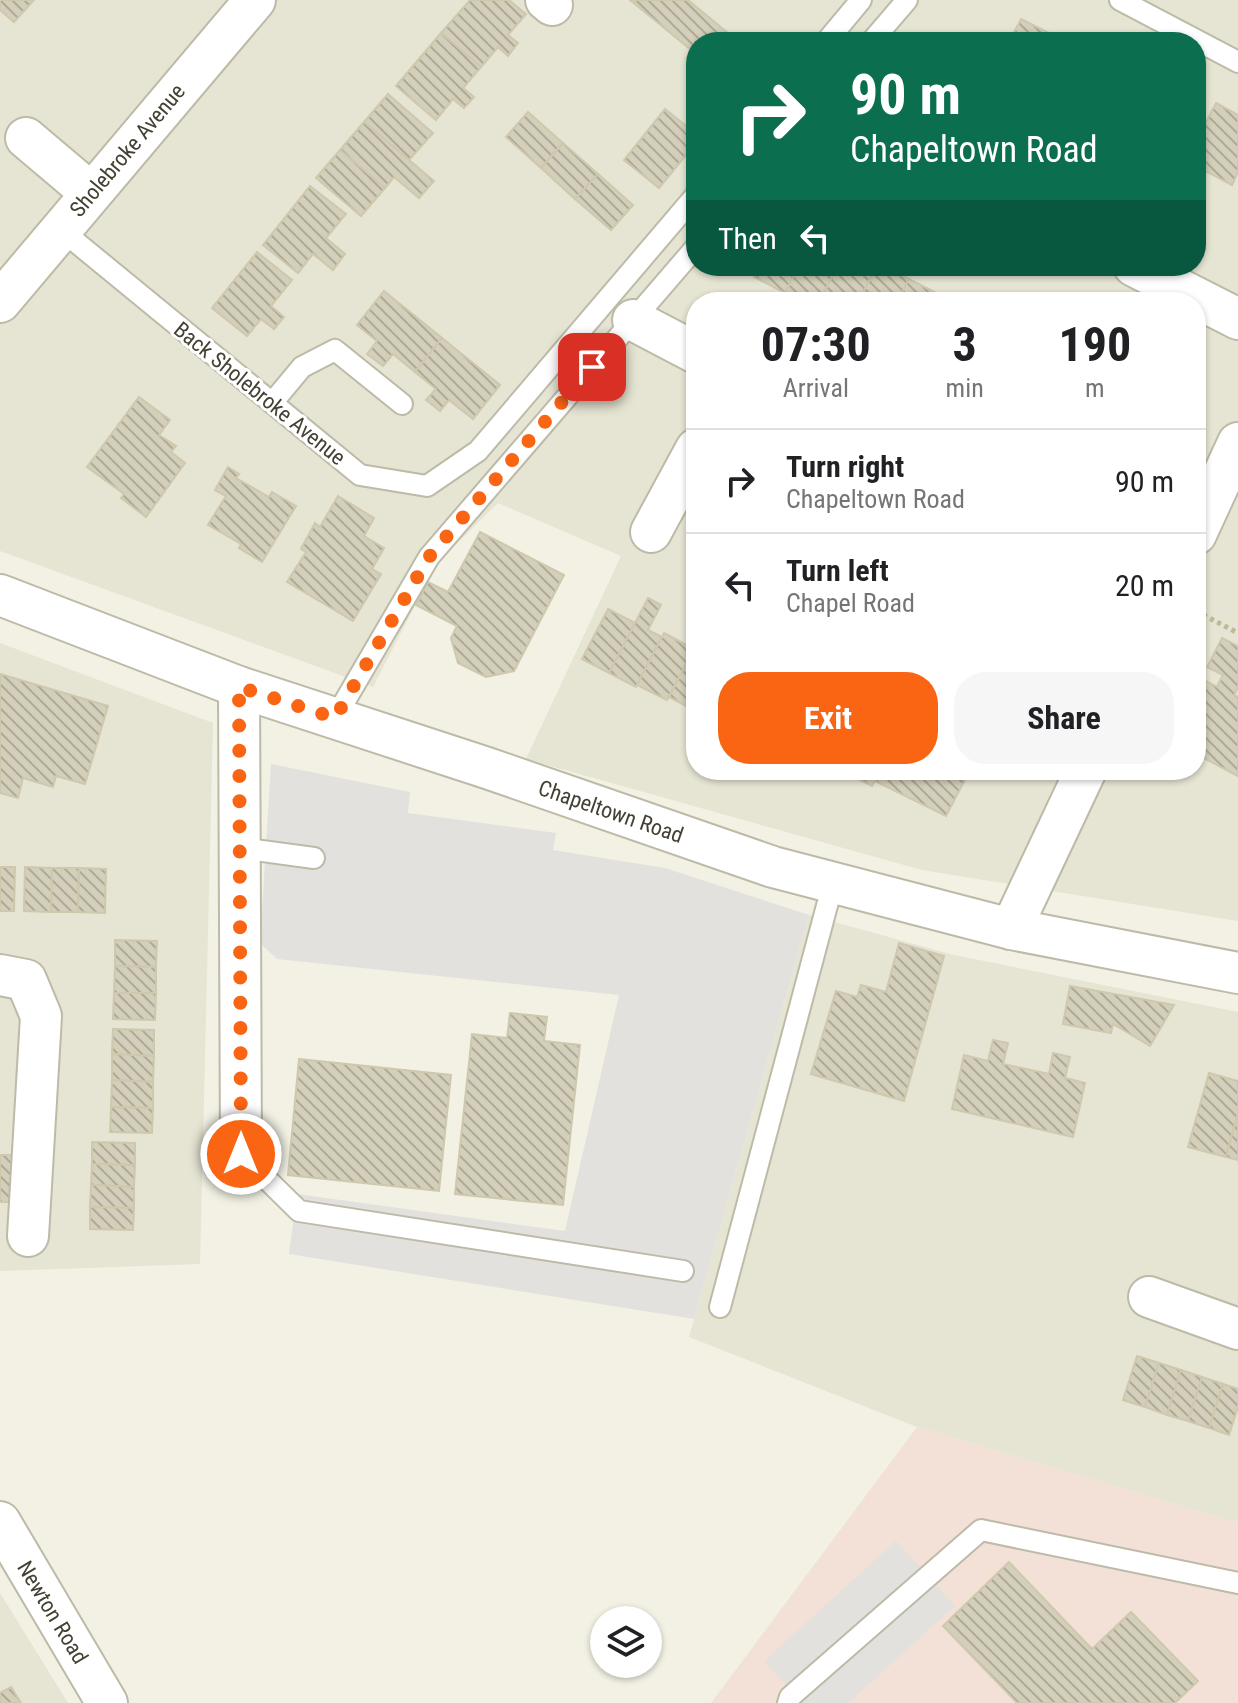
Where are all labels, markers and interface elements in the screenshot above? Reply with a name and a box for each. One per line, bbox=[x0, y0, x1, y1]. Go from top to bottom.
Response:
text: 90 m bbox=[850, 62, 961, 128]
icon: right bbox=[718, 64, 822, 168]
street label: Sholebroke Avenue bbox=[65, 79, 190, 222]
text: Chapeltown Road bbox=[850, 129, 1098, 171]
icon: left bbox=[793, 216, 837, 260]
text: Then bbox=[718, 221, 777, 256]
text: 07:30 bbox=[761, 316, 871, 373]
text: 3 bbox=[953, 316, 977, 373]
text: 190 bbox=[1058, 316, 1131, 373]
street label: Back Sholebroke Avenue bbox=[169, 317, 350, 470]
pin bbox=[558, 333, 626, 401]
icon: arrive bbox=[570, 345, 614, 389]
text: Arrival bbox=[783, 373, 849, 403]
text: min bbox=[946, 373, 984, 403]
text: m bbox=[1085, 373, 1105, 403]
text: Turn right bbox=[786, 449, 904, 484]
icon: right bbox=[718, 459, 762, 503]
text: 90 m bbox=[1115, 464, 1174, 499]
text: Chapeltown Road bbox=[786, 484, 965, 514]
text: Turn left bbox=[786, 553, 889, 588]
icon: left bbox=[718, 563, 762, 607]
text: 20 m bbox=[1115, 568, 1174, 603]
text: Chapel Road bbox=[786, 588, 915, 618]
button: Exit bbox=[718, 672, 938, 764]
button: Share bbox=[954, 672, 1174, 764]
street label: Chapeltown Road bbox=[535, 775, 686, 848]
position arrow bbox=[199, 1112, 283, 1196]
street label: Newton Road bbox=[12, 1556, 93, 1668]
map controls bbox=[590, 1606, 662, 1678]
button: layers bbox=[590, 1606, 662, 1678]

